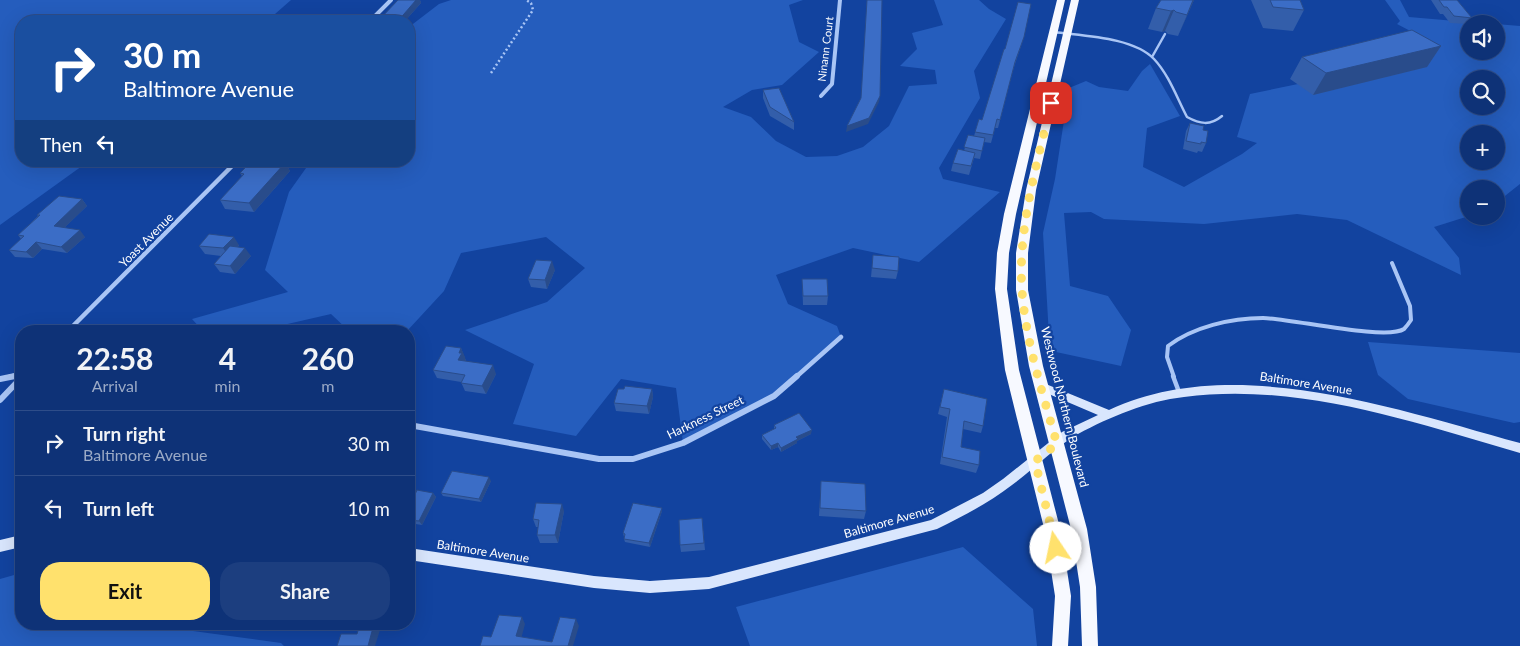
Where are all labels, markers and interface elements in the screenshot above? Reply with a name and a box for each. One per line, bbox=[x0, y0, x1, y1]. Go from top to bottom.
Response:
map controls bbox=[1460, 15, 1505, 225]
button: sound bbox=[1460, 15, 1505, 60]
street label: Ninann Court bbox=[815, 16, 835, 82]
text: 30 m bbox=[123, 33, 201, 75]
icon: right bbox=[40, 35, 105, 100]
button: search bbox=[1460, 70, 1505, 115]
text: Baltimore Avenue bbox=[123, 75, 294, 102]
pin bbox=[1030, 82, 1072, 124]
icon: arrive bbox=[1037, 89, 1065, 117]
button: + bbox=[1460, 125, 1505, 170]
icon: left bbox=[92, 130, 120, 158]
text: Then bbox=[40, 133, 82, 156]
button: − bbox=[1460, 180, 1505, 225]
street label: Yoast Avenue bbox=[116, 210, 176, 270]
street label: Westwood Northern Boulevard bbox=[1038, 325, 1092, 489]
text: 22:58 bbox=[76, 340, 153, 376]
text: 4 bbox=[219, 340, 236, 376]
text: 260 bbox=[302, 340, 354, 376]
street label: Baltimore Avenue bbox=[1259, 368, 1353, 398]
text: Arrival bbox=[92, 376, 138, 395]
text: min bbox=[215, 376, 241, 395]
text: m bbox=[321, 376, 334, 395]
street label: Harkness Street bbox=[664, 392, 746, 442]
text: Turn right bbox=[83, 422, 165, 445]
icon: right bbox=[40, 429, 68, 457]
text: 30 m bbox=[347, 432, 390, 455]
text: Baltimore Avenue bbox=[83, 445, 208, 464]
icon: left bbox=[40, 494, 68, 522]
text: Turn left bbox=[83, 497, 154, 520]
text: 10 m bbox=[347, 497, 390, 520]
street label: Baltimore Avenue bbox=[842, 501, 936, 541]
position arrow bbox=[1029, 521, 1081, 573]
street label: Baltimore Avenue bbox=[436, 536, 530, 566]
button: Exit bbox=[40, 562, 210, 620]
button: Share bbox=[220, 562, 390, 620]

